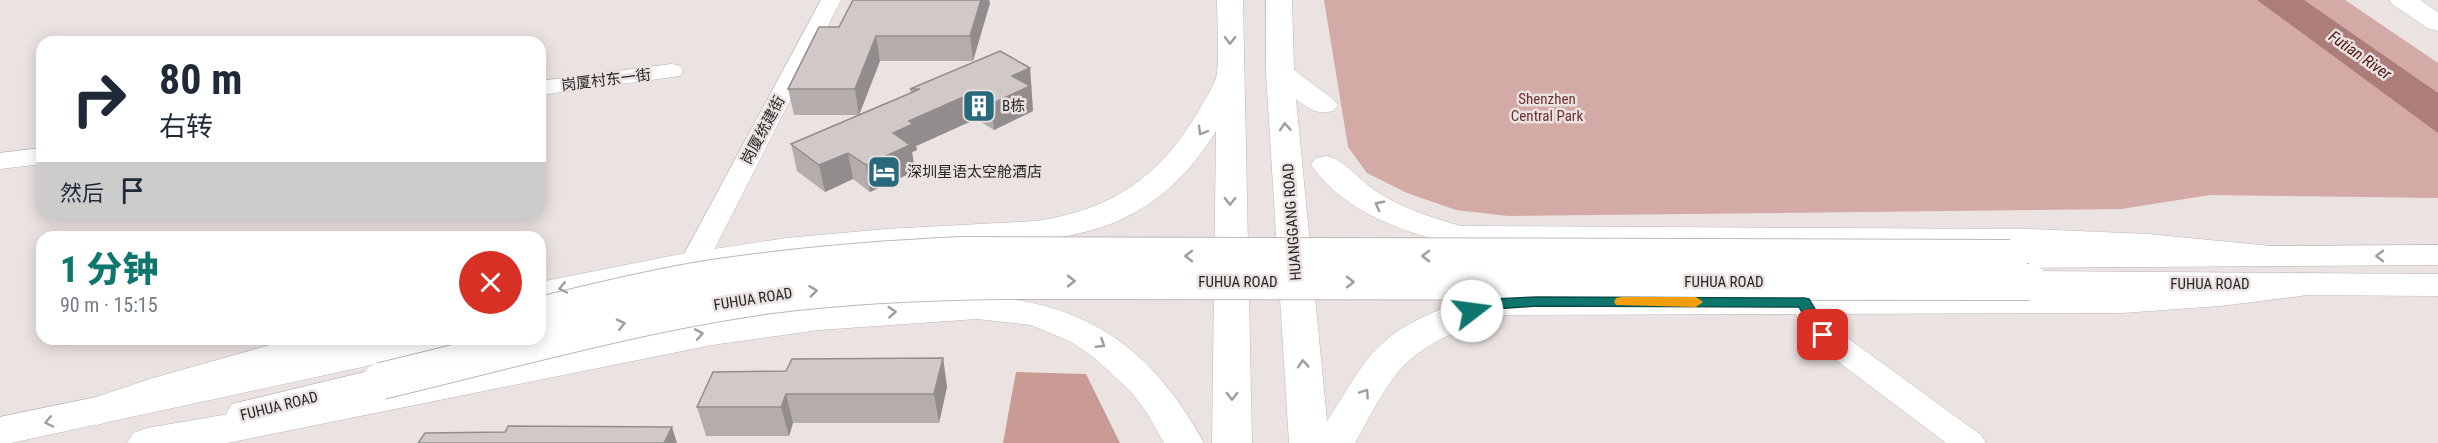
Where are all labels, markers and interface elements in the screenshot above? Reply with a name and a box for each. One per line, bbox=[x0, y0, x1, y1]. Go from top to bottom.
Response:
water label: Futian River bbox=[2325, 27, 2396, 84]
one-way arrow bbox=[1224, 35, 1236, 44]
text: 80 m bbox=[159, 55, 242, 104]
icon: right bbox=[60, 60, 138, 138]
street label: 岗厦村东一街 bbox=[560, 66, 652, 94]
building icon: B栋 bbox=[961, 88, 997, 124]
park label: Shenzhen Central Park bbox=[1511, 90, 1583, 125]
street label: 岗厦统建街 bbox=[737, 93, 789, 167]
place label: B栋 bbox=[1002, 97, 1025, 115]
text: 右转 bbox=[159, 111, 213, 143]
one-way arrow bbox=[1278, 123, 1291, 132]
one-way arrow bbox=[1197, 125, 1209, 135]
hotel icon: 深圳星语太空舱酒店 bbox=[866, 154, 902, 190]
place label: 深圳星语太空舱酒店 bbox=[907, 163, 1042, 181]
street label: HUANGGANG ROAD bbox=[1279, 163, 1305, 281]
icon: arrive bbox=[116, 174, 149, 207]
text: 然后 bbox=[60, 181, 104, 206]
one-way arrow bbox=[1224, 197, 1236, 206]
one-way arrow bbox=[1375, 201, 1385, 212]
text: 1 分钟 bbox=[60, 249, 159, 291]
one-way arrow bbox=[1185, 250, 1194, 262]
one-way arrow bbox=[1422, 250, 1431, 262]
one-way arrow bbox=[2375, 250, 2384, 262]
button: close bbox=[459, 251, 522, 314]
street label: FUHUA ROAD bbox=[1198, 273, 1278, 291]
street label: FUHUA ROAD bbox=[1684, 273, 1764, 291]
one-way arrow bbox=[1066, 275, 1075, 287]
street label: FUHUA ROAD bbox=[2170, 275, 2250, 293]
one-way arrow bbox=[1345, 276, 1354, 288]
position arrow bbox=[1440, 279, 1504, 343]
one-way arrow bbox=[559, 280, 569, 293]
street label: FUHUA ROAD bbox=[712, 284, 794, 314]
one-way arrow bbox=[809, 285, 818, 297]
text: 90 m · 15:15 bbox=[60, 293, 158, 317]
one-way arrow bbox=[888, 306, 897, 319]
pin bbox=[1797, 309, 1848, 360]
icon: arrive bbox=[1806, 318, 1839, 351]
one-way arrow bbox=[616, 319, 626, 332]
one-way arrow bbox=[693, 328, 703, 341]
one-way arrow bbox=[1094, 337, 1105, 348]
one-way arrow bbox=[1297, 359, 1310, 368]
street label: FUHUA ROAD bbox=[238, 388, 320, 424]
one-way arrow bbox=[1357, 389, 1369, 399]
one-way arrow bbox=[1226, 392, 1238, 401]
one-way arrow bbox=[45, 415, 55, 428]

